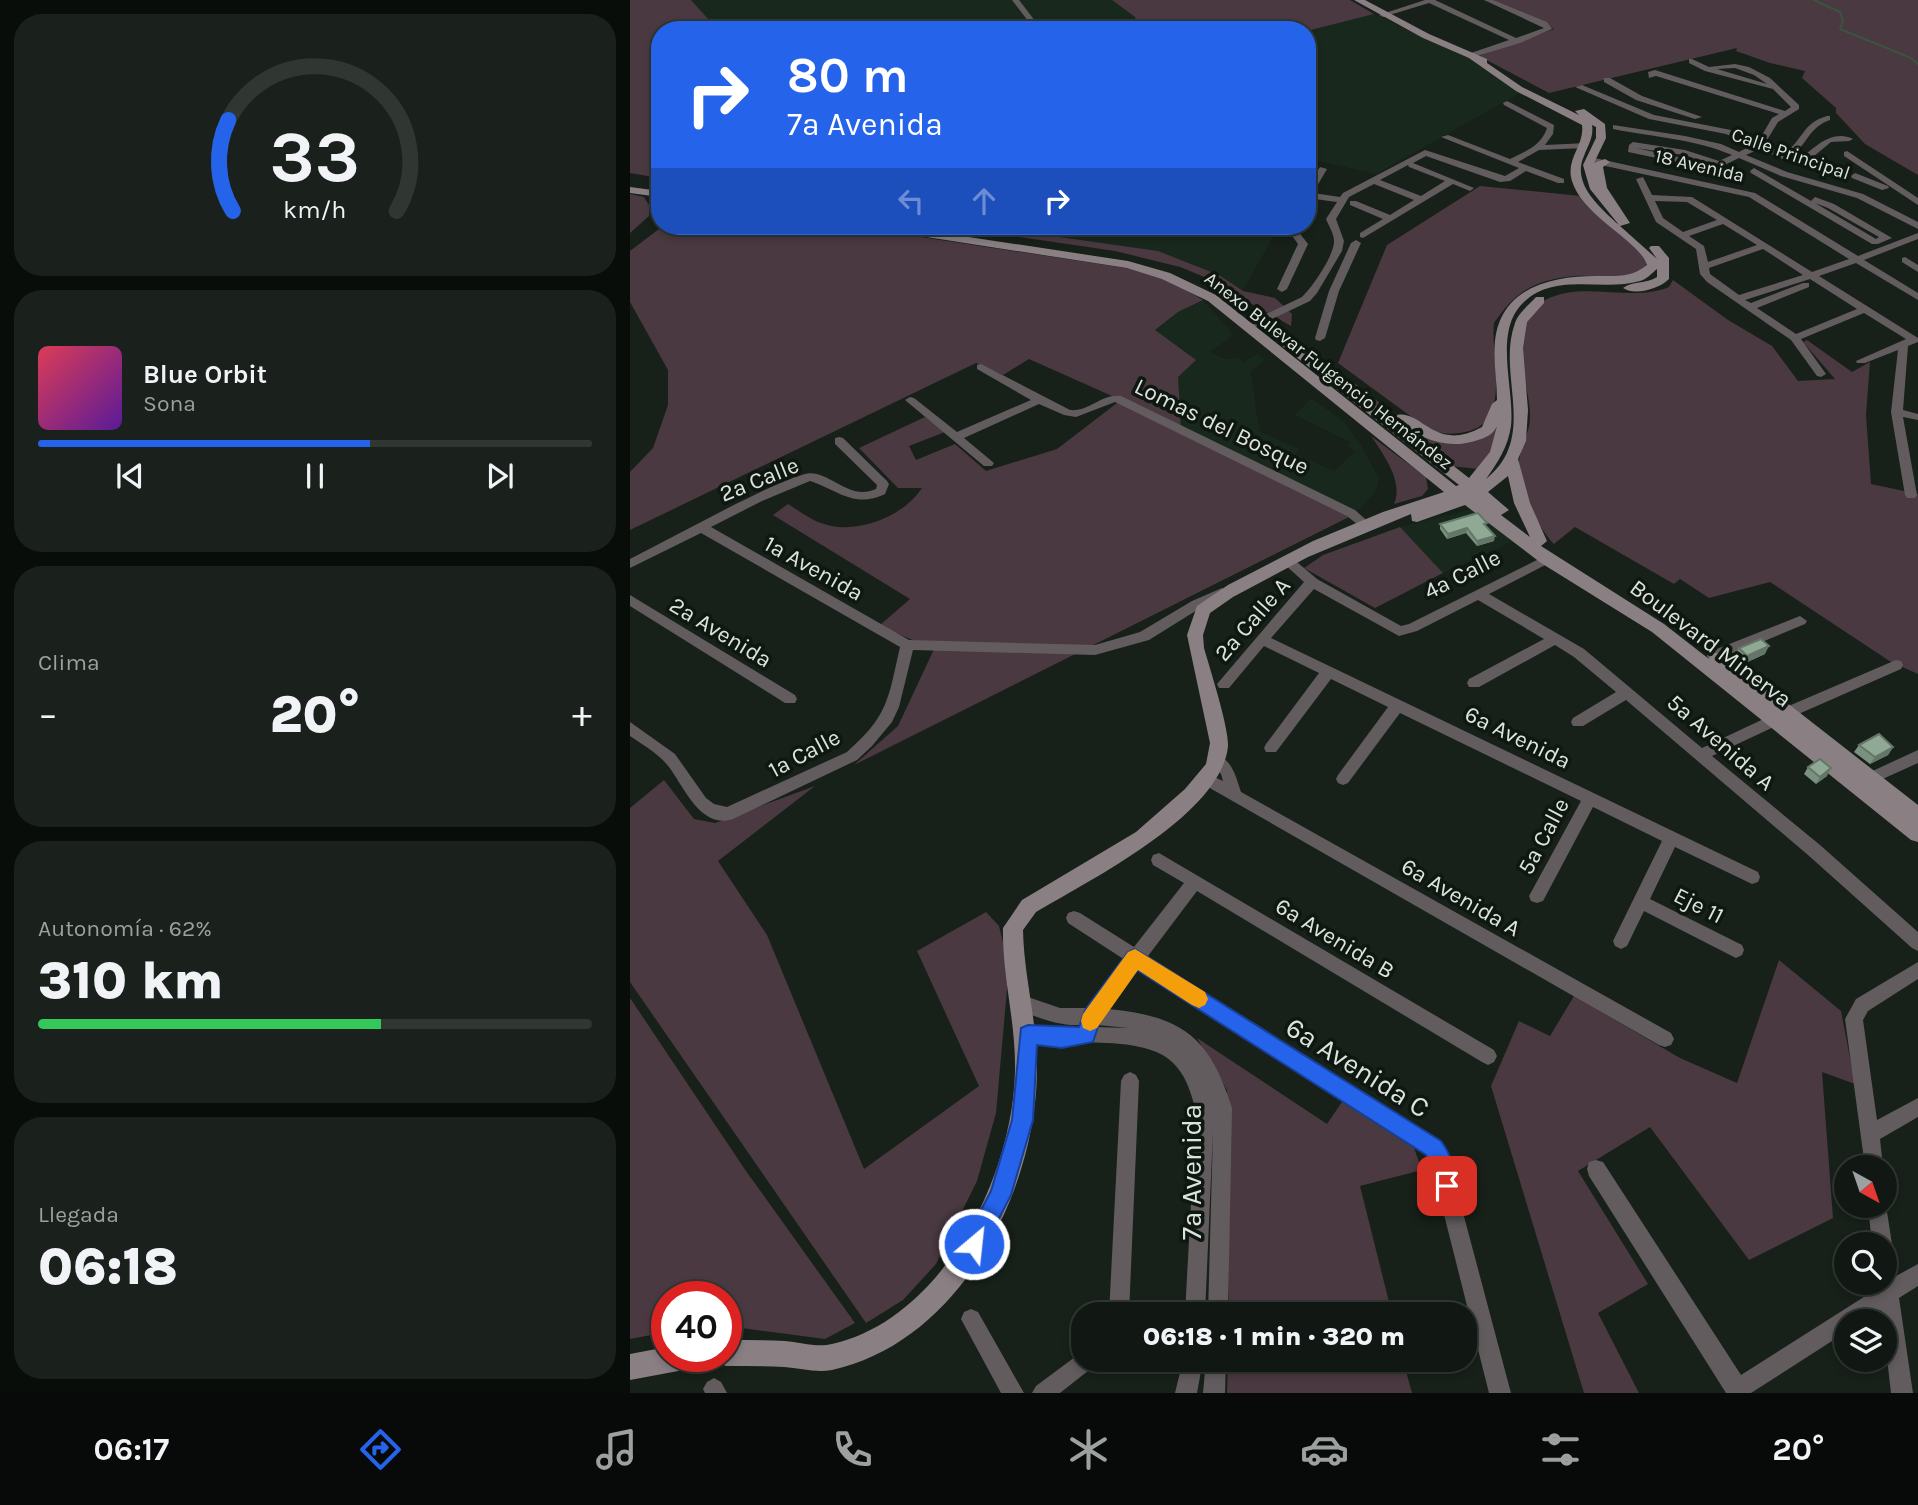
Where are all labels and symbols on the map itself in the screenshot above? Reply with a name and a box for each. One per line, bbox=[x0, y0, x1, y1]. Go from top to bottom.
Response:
street label: Calle Principal bbox=[1729, 123, 1853, 185]
street label: 18 Avenida bbox=[1653, 145, 1747, 187]
street label: Anexo Bulevar Fulgencio Hernández bbox=[1200, 267, 1456, 474]
street label: Lomas del Bosque bbox=[1130, 373, 1313, 480]
street label: 2a Calle bbox=[716, 451, 803, 508]
street label: 1a Avenida bbox=[760, 530, 868, 607]
street label: 4a Calle bbox=[1419, 544, 1505, 605]
street label: 2a Calle A bbox=[1209, 572, 1296, 667]
street label: Boulevard Minerva bbox=[1625, 574, 1797, 713]
street label: 2a Avenida bbox=[665, 591, 777, 674]
street label: 5a Avenida A bbox=[1662, 689, 1780, 796]
street label: 6a Avenida bbox=[1460, 700, 1575, 775]
street label: 1a Calle bbox=[764, 723, 845, 783]
street label: 5a Calle bbox=[1512, 793, 1575, 879]
street label: 6a Avenida A bbox=[1396, 852, 1525, 942]
street label: Eje 11 bbox=[1669, 881, 1728, 929]
street label: 6a Avenida B bbox=[1270, 892, 1399, 985]
street label: 6a Avenida C bbox=[1280, 1010, 1436, 1125]
street label: 7a Avenida bbox=[1175, 1104, 1208, 1240]
north arrow bbox=[1834, 1155, 1897, 1218]
pin bbox=[1417, 1156, 1477, 1216]
position arrow bbox=[937, 1207, 1011, 1281]
speed limit sign: 40 bbox=[651, 1281, 742, 1372]

